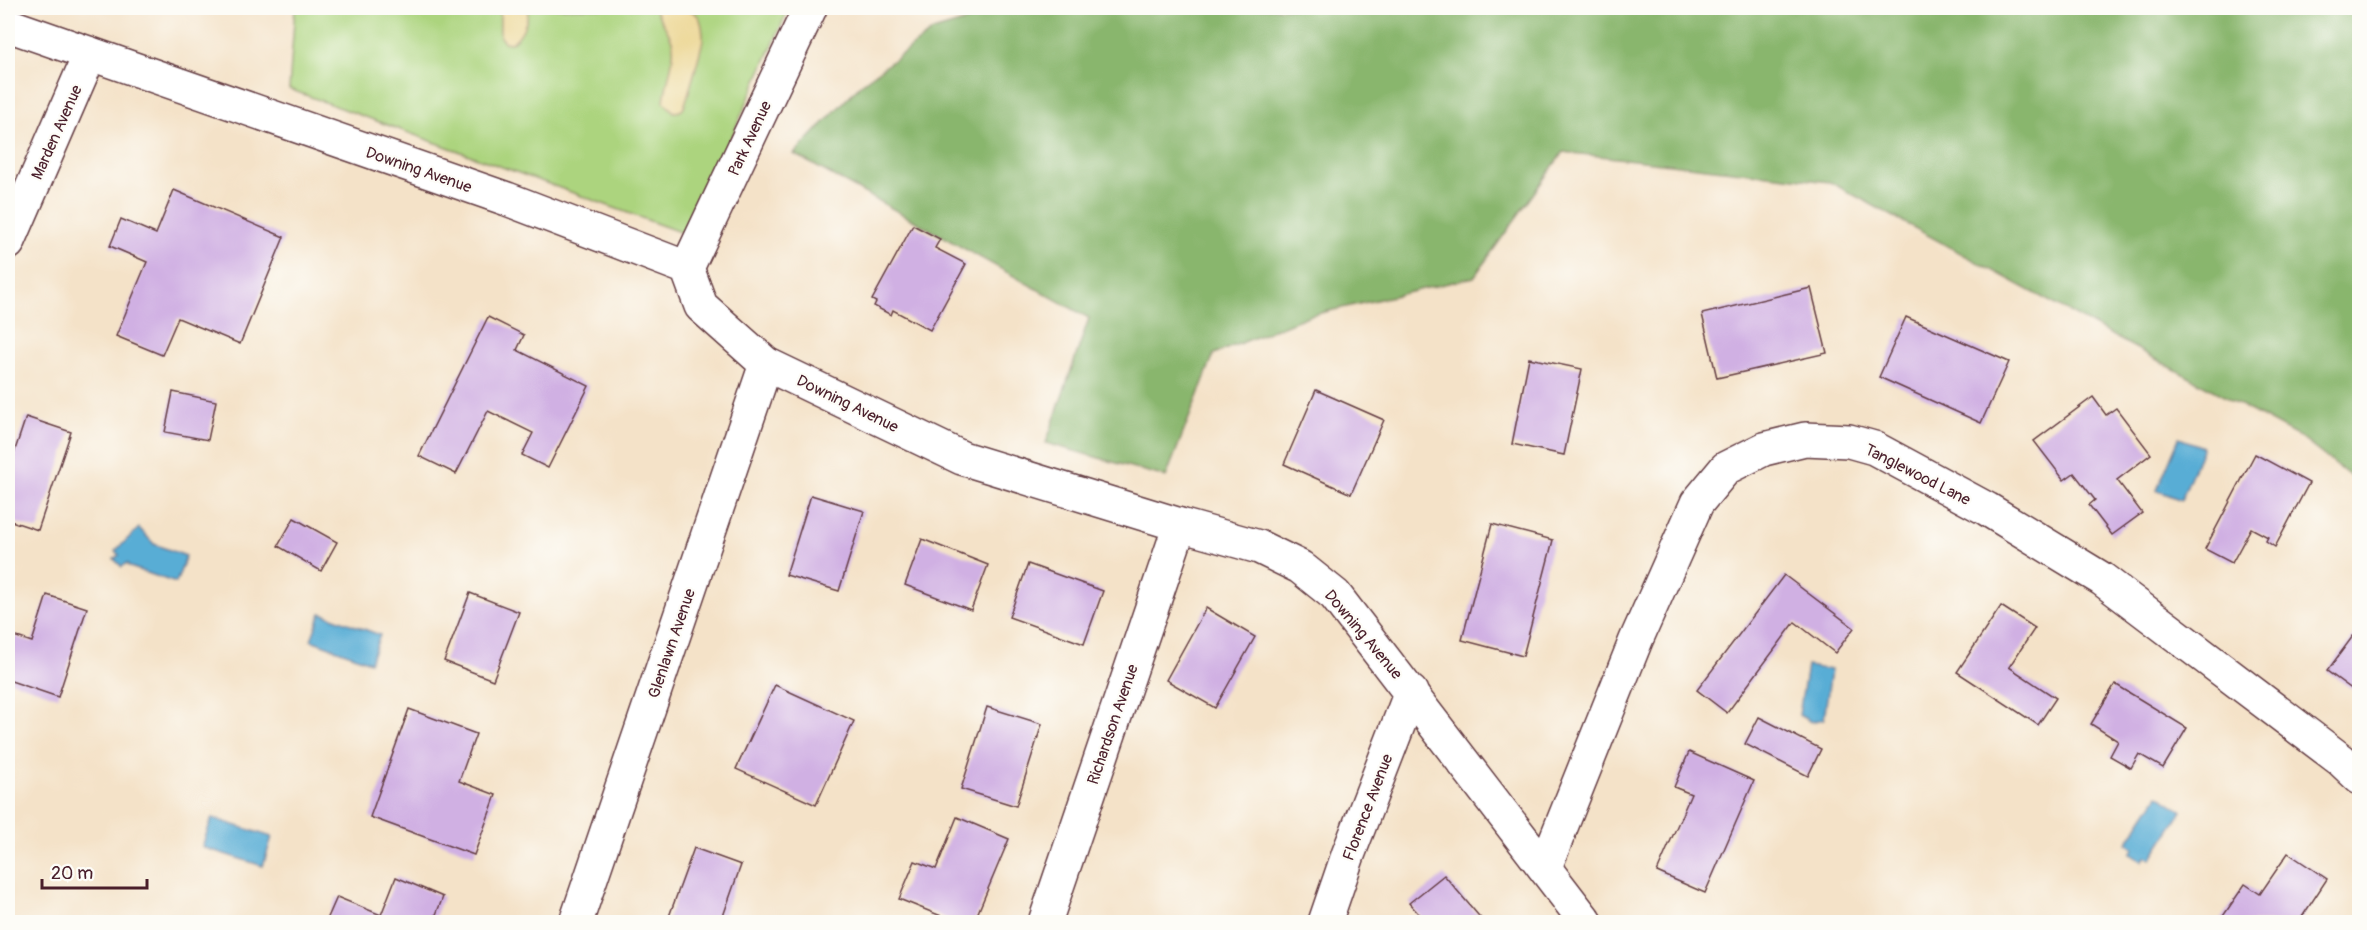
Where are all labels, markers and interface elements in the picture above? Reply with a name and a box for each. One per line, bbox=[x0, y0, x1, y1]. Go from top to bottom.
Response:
street label: Marden Avenue bbox=[27, 82, 87, 183]
street label: Park Avenue bbox=[724, 98, 776, 179]
street label: Downing Avenue bbox=[363, 142, 474, 197]
street label: Downing Avenue bbox=[793, 371, 902, 437]
street label: Tanglewood Lane bbox=[1861, 440, 1974, 510]
street label: Glenlawn Avenue bbox=[644, 586, 700, 701]
street label: Downing Avenue bbox=[1320, 586, 1407, 684]
street label: Richardson Avenue bbox=[1083, 662, 1143, 787]
street label: Florence Avenue bbox=[1338, 751, 1398, 864]
scale bar bbox=[42, 852, 147, 890]
text: 20 m bbox=[51, 862, 93, 885]

